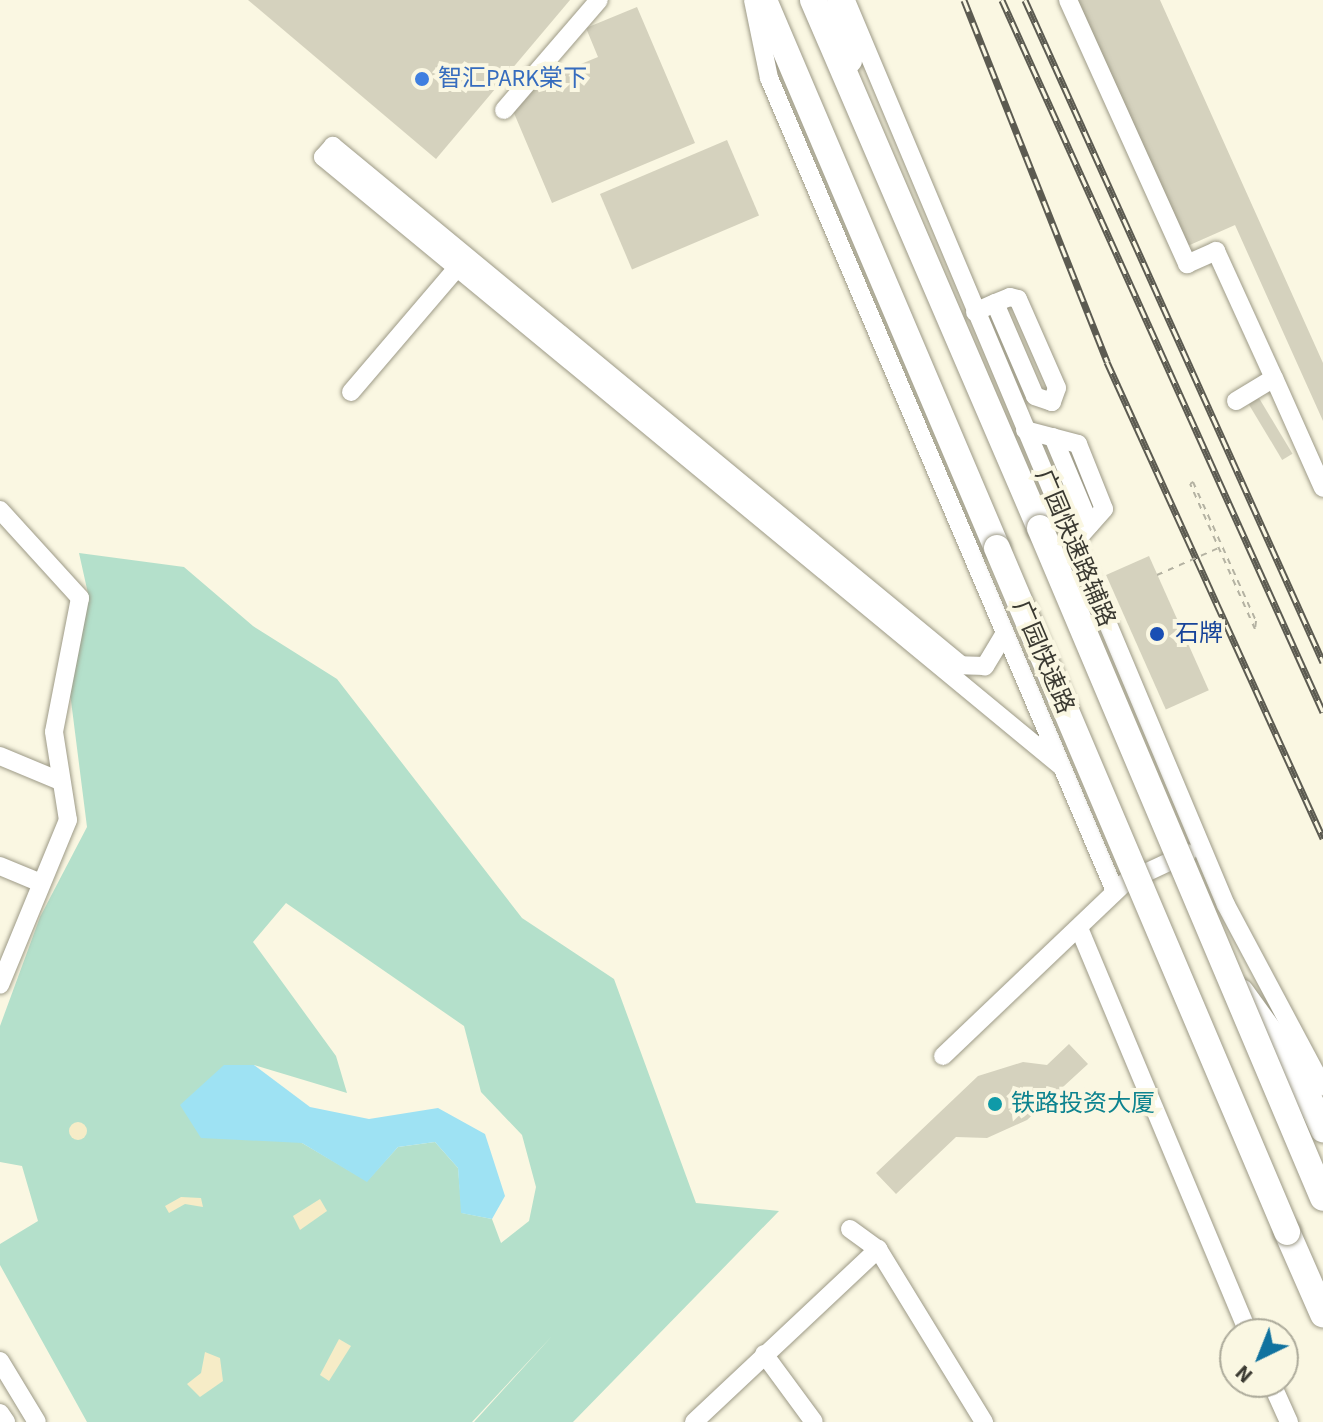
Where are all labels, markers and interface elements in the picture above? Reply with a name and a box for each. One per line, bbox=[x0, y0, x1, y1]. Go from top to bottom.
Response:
place label: 智汇PARK棠下 bbox=[438, 65, 587, 93]
marker: 智汇PARK棠下 bbox=[413, 70, 431, 88]
street label: 广园快速路辅路 bbox=[1029, 465, 1121, 631]
street label: 广园快速路 bbox=[1006, 596, 1080, 718]
place label: 石牌 bbox=[1175, 620, 1223, 648]
marker: 石牌 bbox=[1146, 623, 1168, 645]
place label: 铁路投资大厦 bbox=[1011, 1090, 1155, 1118]
marker: 铁路投资大厦 bbox=[986, 1095, 1004, 1113]
north arrow bbox=[1219, 1318, 1299, 1398]
text: N bbox=[1228, 1357, 1260, 1391]

